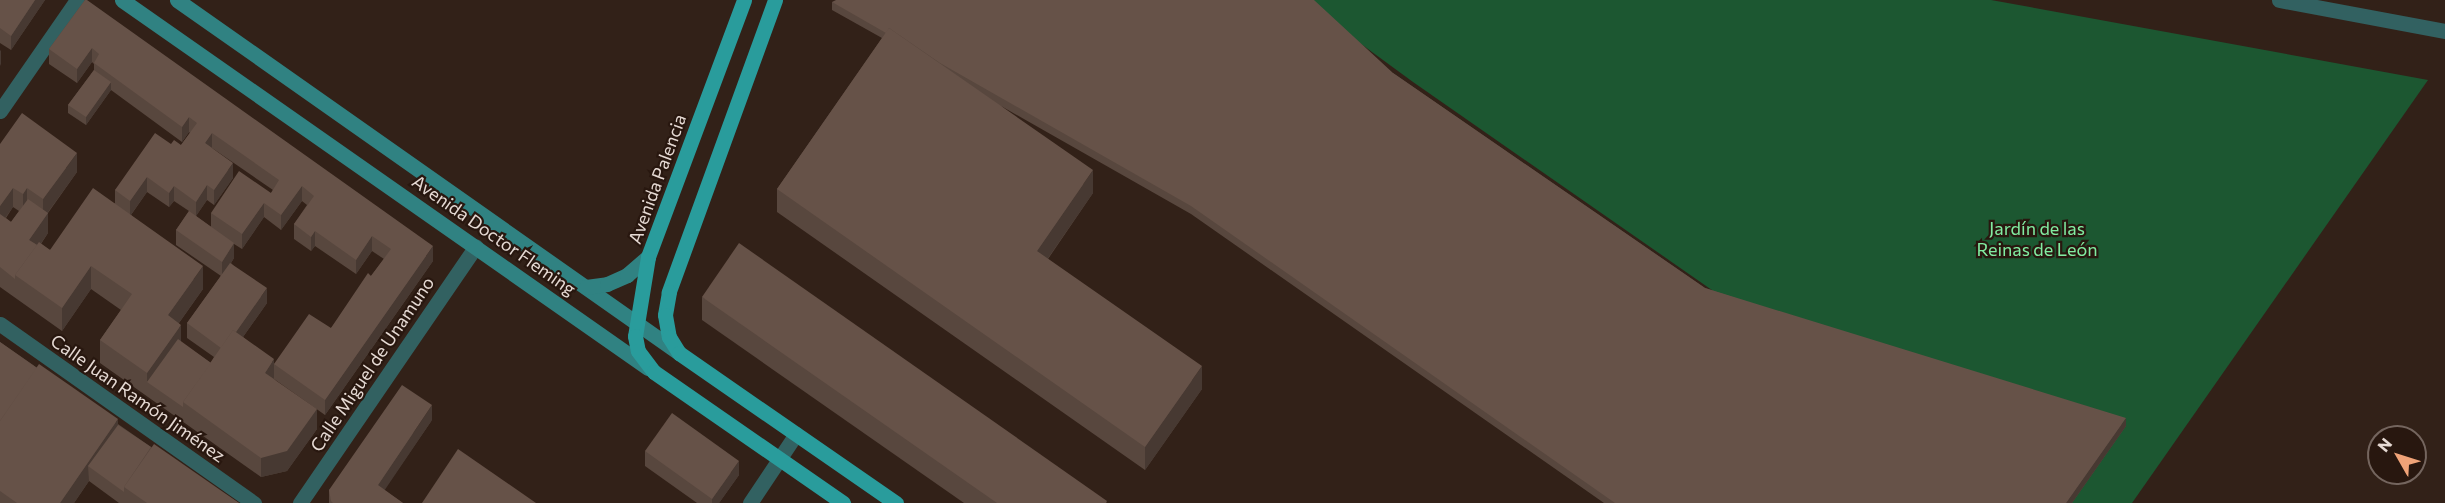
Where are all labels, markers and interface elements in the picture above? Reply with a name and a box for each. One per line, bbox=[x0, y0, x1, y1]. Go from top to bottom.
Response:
street label: Avenida Palencia bbox=[624, 111, 690, 247]
street label: Avenida Doctor Fleming bbox=[408, 170, 580, 300]
park label: Jardín de las Reinas de León bbox=[1976, 218, 2098, 260]
street label: Calle Miguel de Unamuno bbox=[305, 273, 439, 455]
street label: Calle Juan Ramón Jiménez bbox=[47, 330, 229, 466]
north arrow bbox=[2367, 425, 2427, 485]
text: N bbox=[2373, 434, 2395, 455]

